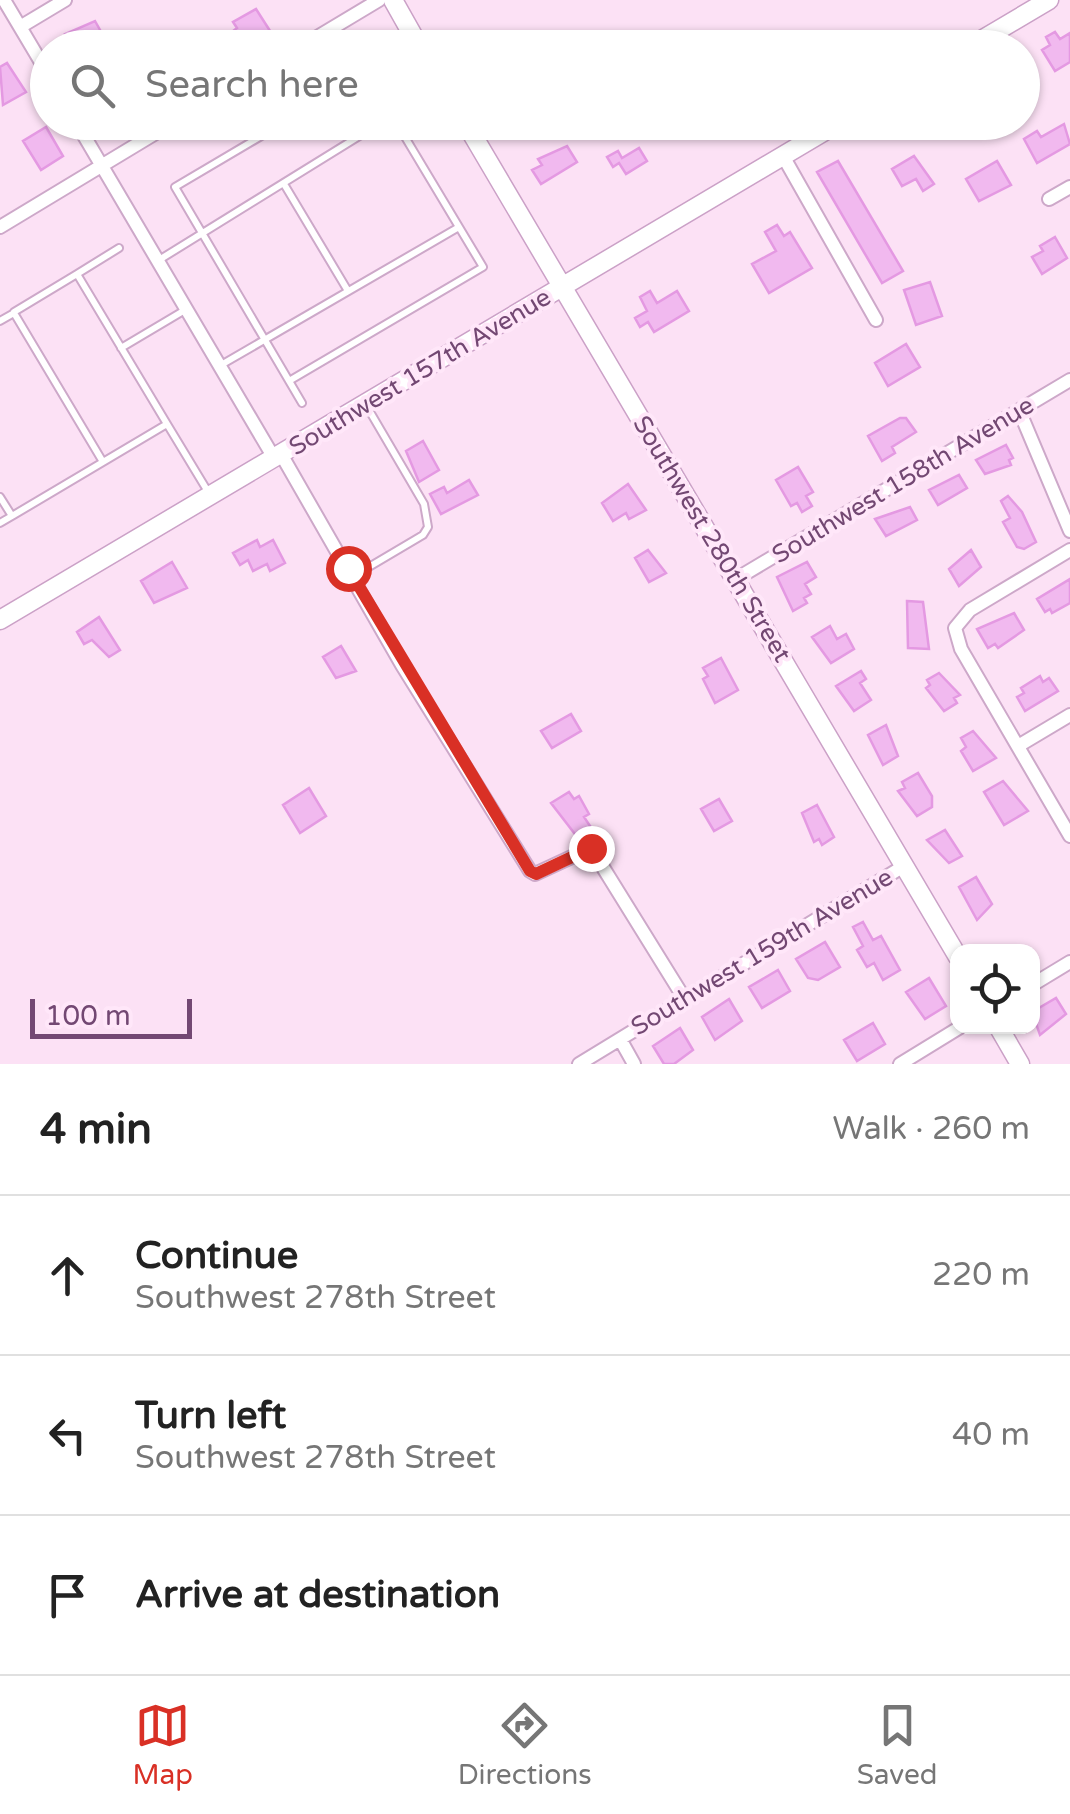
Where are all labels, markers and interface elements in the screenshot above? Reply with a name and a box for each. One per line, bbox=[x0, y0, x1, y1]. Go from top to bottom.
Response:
search box bbox=[30, 30, 1040, 140]
icon: search bbox=[65, 58, 120, 113]
text: Search here bbox=[145, 62, 359, 108]
street label: Southwest 157th Avenue bbox=[284, 282, 556, 462]
street label: Southwest 158th Avenue bbox=[767, 390, 1039, 570]
street label: Southwest 280th Street bbox=[627, 410, 798, 668]
route start bbox=[326, 546, 372, 592]
route end bbox=[569, 826, 615, 872]
street label: Southwest 159th Avenue bbox=[626, 862, 898, 1042]
map controls bbox=[950, 944, 1040, 1034]
button: locate bbox=[950, 944, 1040, 1034]
scale bar bbox=[30, 994, 192, 1038]
text: 100 m bbox=[45, 999, 131, 1033]
text: 4 min bbox=[40, 1104, 152, 1155]
text: Walk · 260 m bbox=[833, 1110, 1030, 1148]
text: Continue bbox=[135, 1233, 298, 1279]
icon: ahead bbox=[40, 1248, 95, 1303]
text: 220 m bbox=[932, 1256, 1030, 1294]
text: Southwest 278th Street bbox=[135, 1279, 496, 1317]
text: Turn left bbox=[135, 1393, 286, 1439]
icon: left bbox=[40, 1408, 95, 1463]
text: 40 m bbox=[952, 1416, 1030, 1454]
text: Southwest 278th Street bbox=[135, 1439, 496, 1477]
icon: arrive bbox=[40, 1568, 95, 1623]
text: Arrive at destination bbox=[135, 1572, 500, 1618]
tab: Map bbox=[132, 1698, 193, 1792]
tab: Directions bbox=[458, 1698, 592, 1792]
tab: Saved bbox=[857, 1698, 938, 1792]

